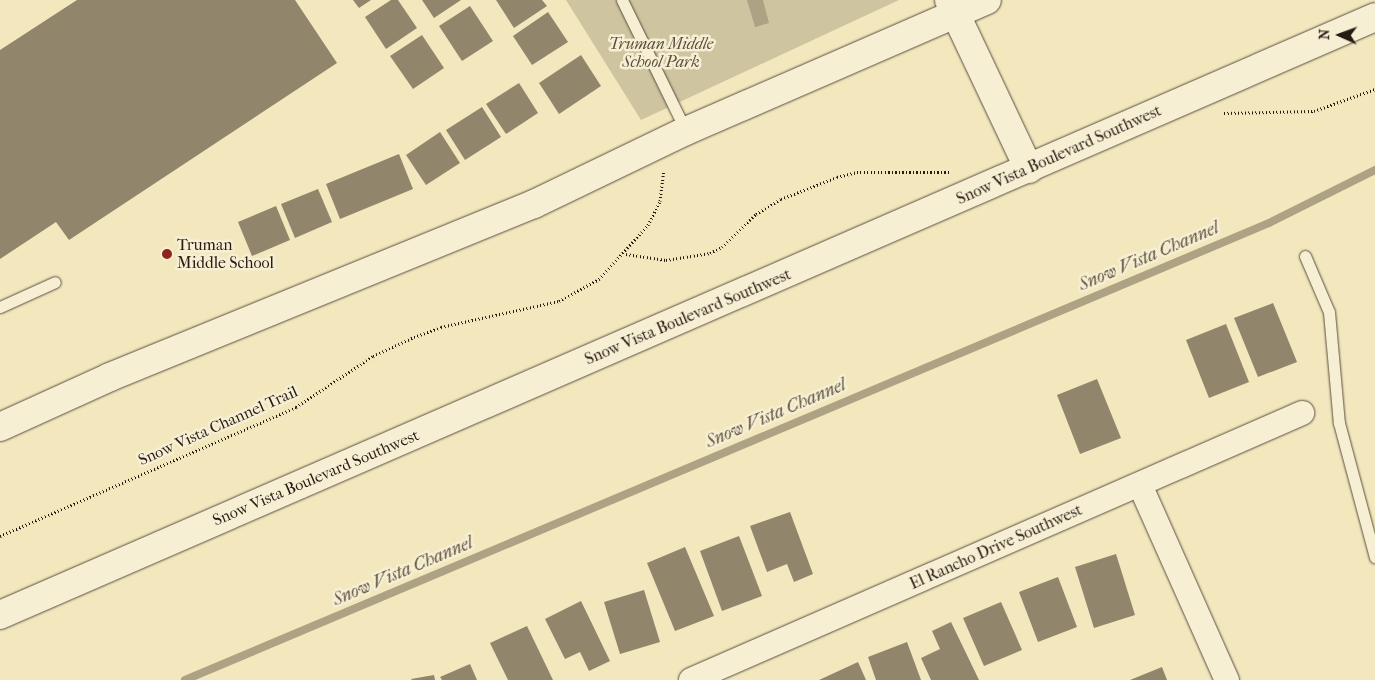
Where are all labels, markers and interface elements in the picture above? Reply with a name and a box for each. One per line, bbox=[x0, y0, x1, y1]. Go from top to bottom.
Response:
north arrow bbox=[1315, 10, 1365, 60]
text: N bbox=[1316, 29, 1333, 40]
park label: Truman Middle School Park bbox=[609, 34, 713, 72]
street label: Snow Vista Boulevard Southwest bbox=[954, 101, 1164, 209]
water label: Snow Vista Channel bbox=[1076, 218, 1222, 296]
place label: Truman Middle School bbox=[177, 235, 274, 273]
marker: Truman Middle School bbox=[161, 248, 173, 260]
street label: Snow Vista Boulevard Southwest bbox=[582, 265, 794, 369]
water label: Snow Vista Channel bbox=[703, 375, 849, 453]
street label: Snow Vista Channel Trail bbox=[135, 382, 301, 470]
street label: Snow Vista Boulevard Southwest bbox=[210, 426, 422, 530]
street label: El Rancho Drive Southwest bbox=[907, 500, 1085, 594]
water label: Snow Vista Channel bbox=[330, 533, 476, 611]

